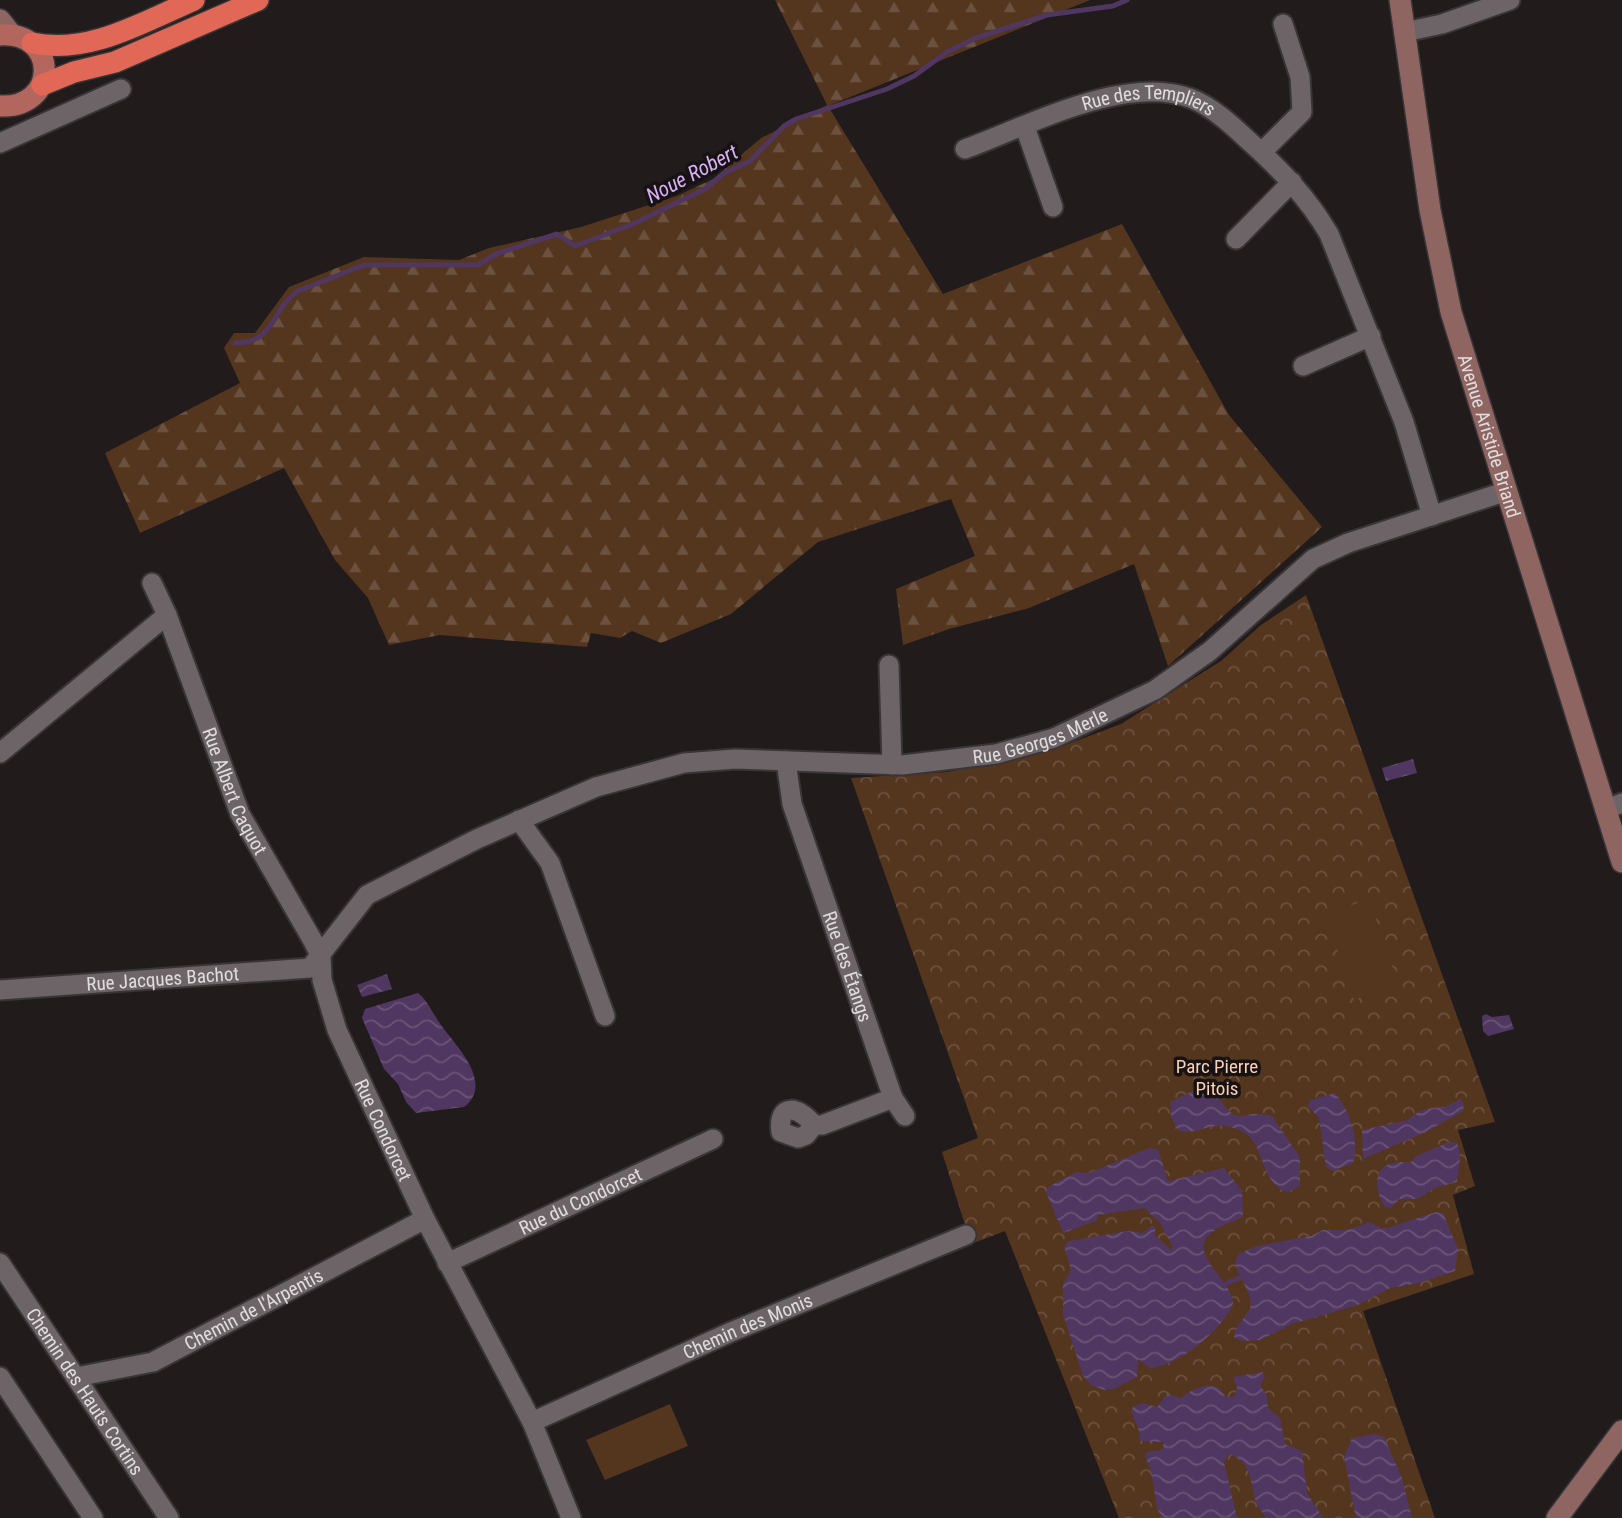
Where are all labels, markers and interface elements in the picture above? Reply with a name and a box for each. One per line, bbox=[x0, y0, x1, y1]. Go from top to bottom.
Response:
street label: Rue des Templiers bbox=[1079, 80, 1220, 121]
water label: Noue Robert bbox=[642, 139, 743, 208]
street label: Avenue Aristide Briand bbox=[1453, 351, 1526, 520]
street label: Rue Georges Merle bbox=[971, 703, 1111, 768]
street label: Rue Albert Caquot bbox=[198, 724, 272, 859]
street label: Rue des Étangs bbox=[818, 908, 877, 1025]
street label: Rue Jacques Bachot bbox=[86, 962, 240, 995]
park label: Parc Pierre Pitois bbox=[1176, 1055, 1258, 1100]
street label: Rue Condorcet bbox=[350, 1075, 417, 1185]
street label: Rue du Condorcet bbox=[515, 1162, 645, 1239]
street label: Chemin de l'Arpentis bbox=[180, 1263, 327, 1355]
street label: Chemin des Monis bbox=[679, 1288, 816, 1364]
street label: Chemin des Hauts Cortins bbox=[21, 1303, 149, 1479]

